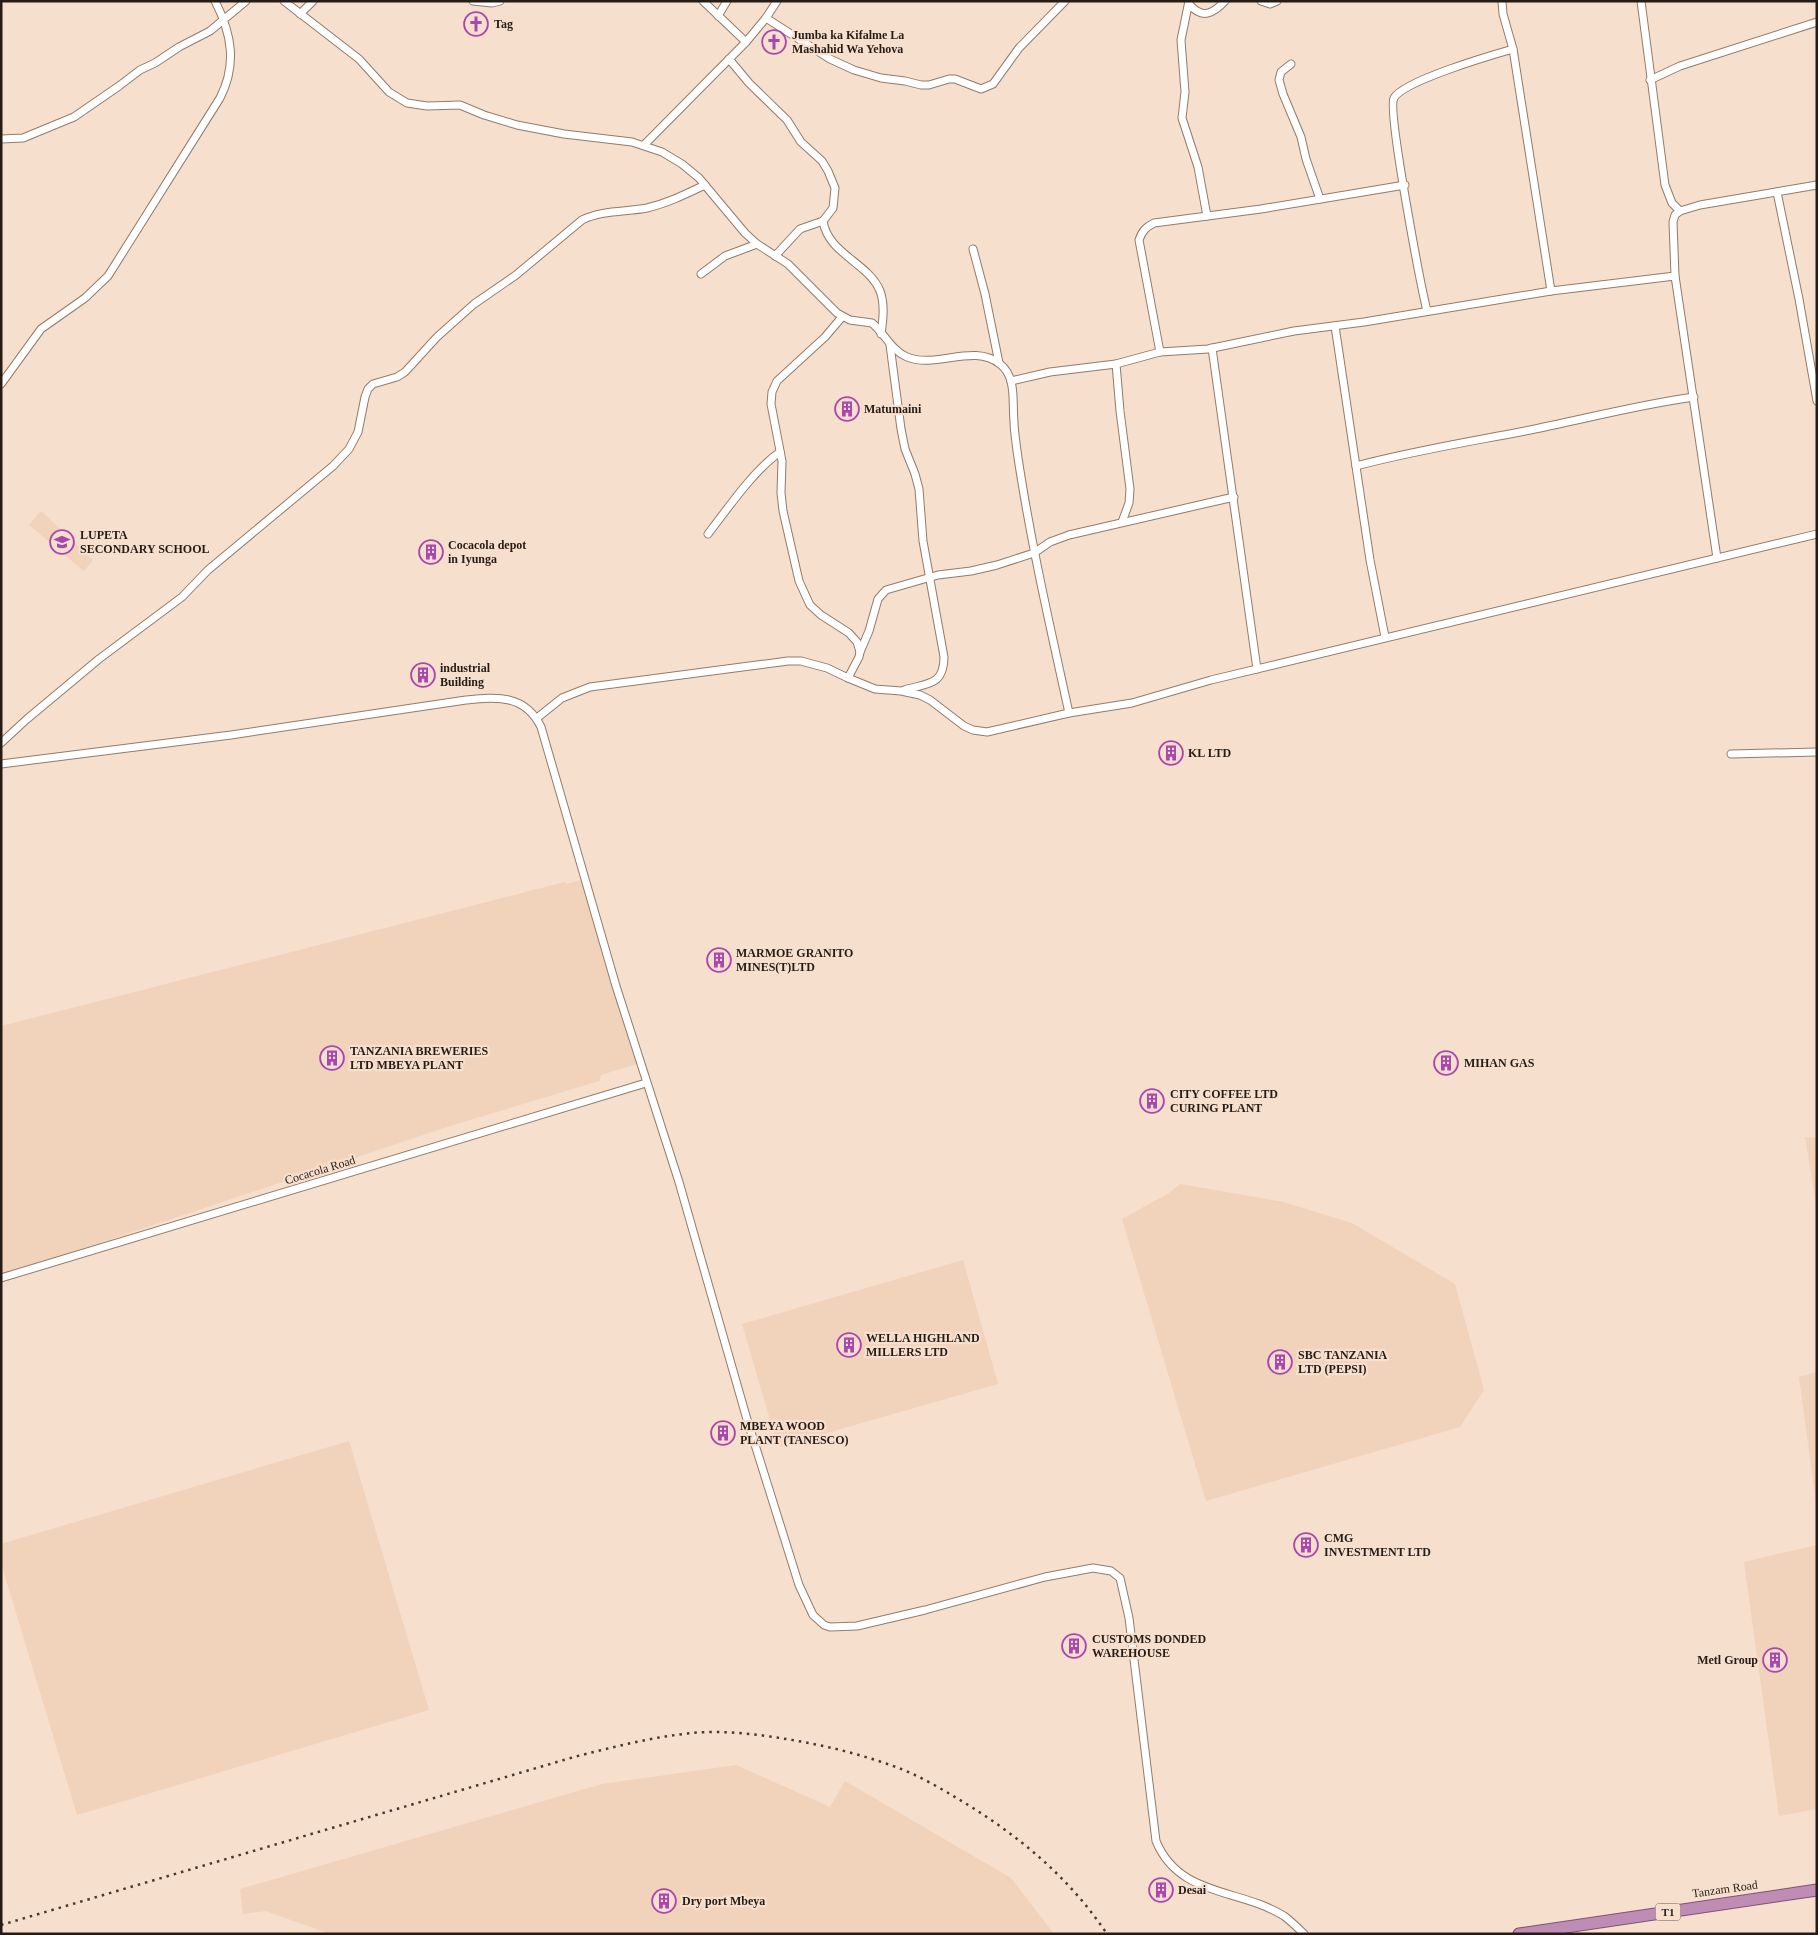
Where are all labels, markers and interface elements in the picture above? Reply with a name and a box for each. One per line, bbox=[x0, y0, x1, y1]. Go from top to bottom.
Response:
church icon: Tag bbox=[463, 11, 489, 37]
place label: Tag bbox=[494, 17, 513, 31]
place label: Jumba ka Kifalme La Mashahid Wa Yehova bbox=[792, 28, 904, 56]
church icon: Jumba ka Kifalme La Mashahid Wa Yehova bbox=[761, 29, 787, 55]
building icon: Matumaini bbox=[834, 396, 860, 422]
place label: Matumaini bbox=[864, 402, 922, 416]
place label: LUPETA SECONDARY SCHOOL bbox=[80, 528, 210, 556]
school or university icon: LUPETA SECONDARY SCHOOL bbox=[49, 529, 75, 555]
place label: Cocacola depot in Iyunga bbox=[448, 538, 526, 566]
building icon: Cocacola depot in Iyunga bbox=[418, 539, 444, 565]
place label: industrial Building bbox=[440, 661, 491, 689]
building icon: industrial Building bbox=[410, 662, 436, 688]
building icon: KL LTD bbox=[1158, 740, 1184, 766]
place label: KL LTD bbox=[1188, 746, 1232, 760]
place label: MARMOE GRANITO MINES(T)LTD bbox=[736, 946, 853, 974]
building icon: MARMOE GRANITO MINES(T)LTD bbox=[706, 947, 732, 973]
place label: TANZANIA BREWERIES LTD MBEYA PLANT bbox=[350, 1044, 488, 1072]
building icon: TANZANIA BREWERIES LTD MBEYA PLANT bbox=[319, 1045, 345, 1071]
building icon: MIHAN GAS bbox=[1433, 1050, 1459, 1076]
place label: MIHAN GAS bbox=[1464, 1056, 1535, 1070]
place label: CITY COFFEE LTD CURING PLANT bbox=[1170, 1087, 1278, 1115]
building icon: CITY COFFEE LTD CURING PLANT bbox=[1139, 1088, 1165, 1114]
street label: Cocacola Road bbox=[283, 1153, 357, 1187]
place label: WELLA HIGHLAND MILLERS LTD bbox=[866, 1331, 980, 1359]
building icon: WELLA HIGHLAND MILLERS LTD bbox=[836, 1332, 862, 1358]
place label: SBC TANZANIA LTD (PEPSI) bbox=[1298, 1348, 1388, 1376]
building icon: SBC TANZANIA LTD (PEPSI) bbox=[1267, 1349, 1293, 1375]
place label: MBEYA WOOD PLANT (TANESCO) bbox=[740, 1419, 849, 1447]
building icon: MBEYA WOOD PLANT (TANESCO) bbox=[710, 1420, 736, 1446]
place label: CMG INVESTMENT LTD bbox=[1324, 1531, 1431, 1559]
building icon: CMG INVESTMENT LTD bbox=[1293, 1532, 1319, 1558]
place label: CUSTOMS DONDED WAREHOUSE bbox=[1092, 1632, 1206, 1660]
building icon: CUSTOMS DONDED WAREHOUSE bbox=[1061, 1633, 1087, 1659]
building icon: Metl Group bbox=[1762, 1647, 1788, 1673]
place label: Metl Group bbox=[1697, 1653, 1758, 1667]
building icon: Desai bbox=[1148, 1877, 1174, 1903]
street label: Tanzam Road bbox=[1691, 1877, 1759, 1901]
place label: Desai bbox=[1178, 1883, 1207, 1897]
building icon: Dry port Mbeya bbox=[651, 1888, 677, 1914]
place label: Dry port Mbeya bbox=[682, 1894, 765, 1908]
road number: T1 bbox=[1656, 1904, 1680, 1920]

